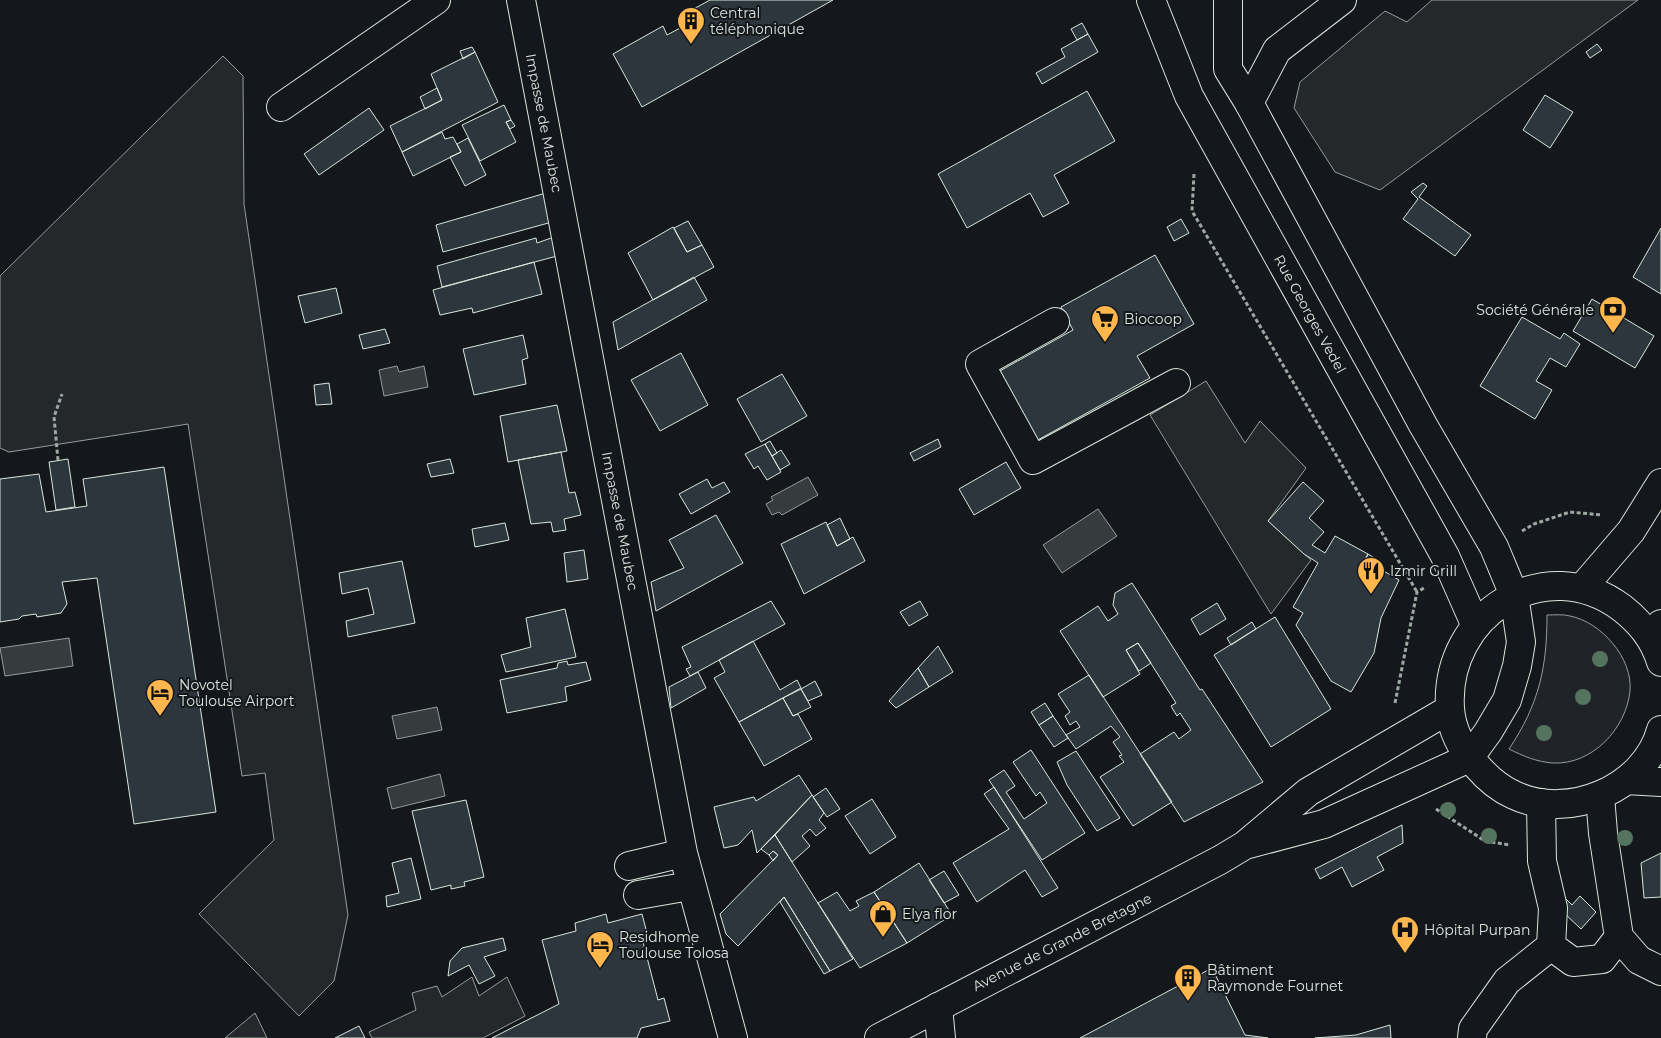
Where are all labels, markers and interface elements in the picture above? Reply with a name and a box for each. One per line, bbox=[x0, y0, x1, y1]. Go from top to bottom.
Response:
place label: Central téléphonique bbox=[710, 4, 804, 38]
building icon: Central téléphonique bbox=[676, 6, 706, 45]
street label: Impasse de Maubec bbox=[522, 52, 566, 194]
street label: Rue Georges Vedel bbox=[1270, 252, 1350, 376]
bank icon: Société Générale bbox=[1598, 295, 1628, 334]
place label: Société Générale bbox=[1476, 301, 1594, 319]
supermarket icon: Biocoop bbox=[1090, 304, 1120, 343]
place label: Biocoop bbox=[1124, 310, 1182, 328]
street label: Impasse de Maubec bbox=[598, 450, 642, 592]
restaurant icon: Izmir Grill bbox=[1356, 556, 1386, 595]
place label: Izmir Grill bbox=[1390, 562, 1457, 580]
place label: Novotel Toulouse Airport bbox=[179, 676, 295, 710]
hotel icon: Novotel Toulouse Airport bbox=[145, 678, 175, 717]
street label: Avenue de Grande Bretagne bbox=[969, 889, 1155, 995]
shop icon: Elya flor bbox=[868, 899, 898, 938]
place label: Elya flor bbox=[902, 905, 958, 923]
hospital icon: Hôpital Purpan bbox=[1390, 915, 1420, 954]
place label: Hôpital Purpan bbox=[1424, 921, 1531, 939]
place label: Residhome Toulouse Tolosa bbox=[619, 928, 729, 962]
hotel icon: Residhome Toulouse Tolosa bbox=[585, 930, 615, 969]
place label: Bâtiment Raymonde Fournet bbox=[1207, 961, 1344, 995]
building icon: Bâtiment Raymonde Fournet bbox=[1173, 963, 1203, 1002]

